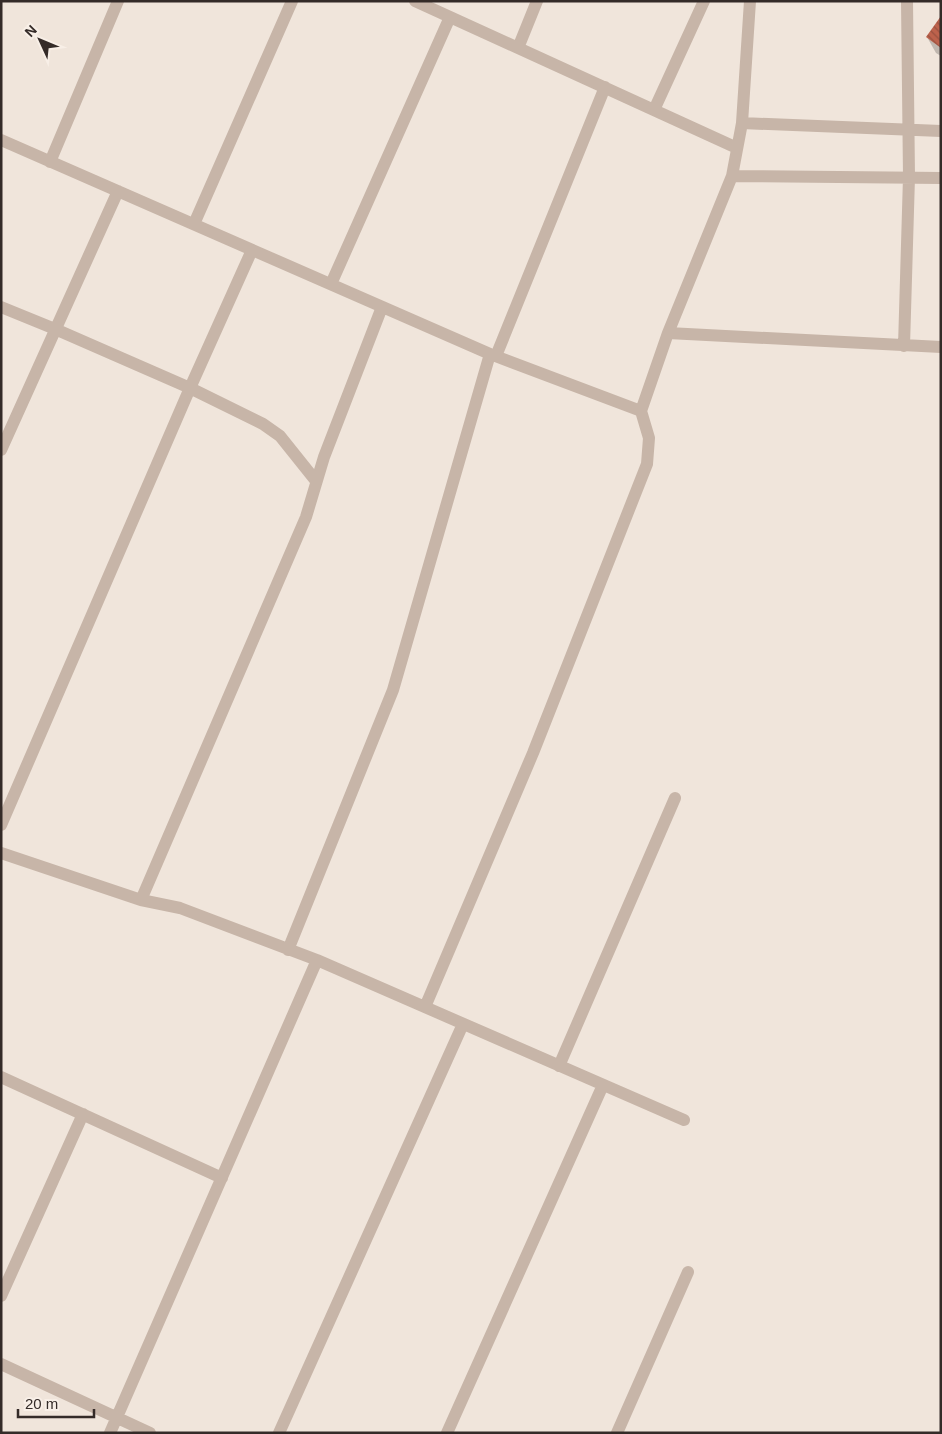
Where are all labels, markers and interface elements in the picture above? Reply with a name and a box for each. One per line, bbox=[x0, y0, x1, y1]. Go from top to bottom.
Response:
north arrow bbox=[15, 15, 65, 65]
text: N bbox=[21, 22, 40, 40]
scale bar bbox=[18, 1386, 94, 1418]
text: 20 m bbox=[25, 1395, 58, 1412]

